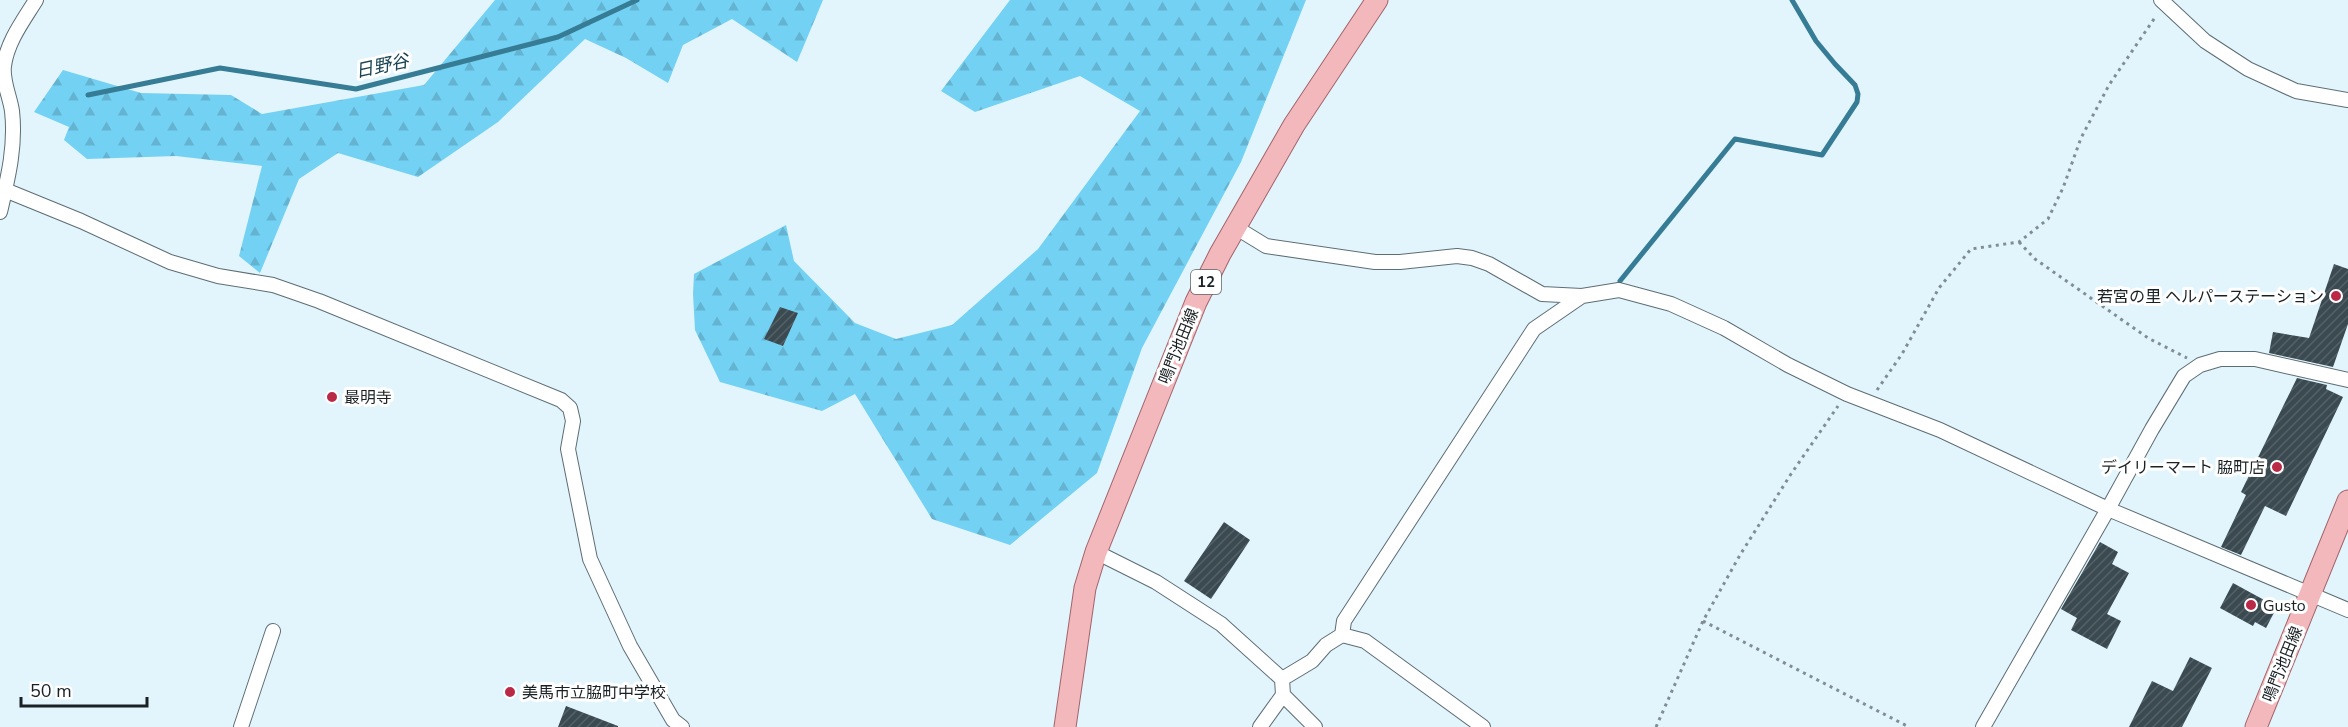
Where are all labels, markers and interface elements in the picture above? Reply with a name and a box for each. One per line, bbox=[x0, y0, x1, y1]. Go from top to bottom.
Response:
water label: 日野谷 bbox=[353, 48, 413, 83]
road number: 12 bbox=[1191, 270, 1221, 294]
place label: 若宮の里 ヘルパーステーション bbox=[2097, 286, 2324, 308]
marker: 若宮の里 ヘルパーステーション bbox=[2329, 289, 2343, 303]
street label: 鳴門池田線 bbox=[1154, 305, 1204, 388]
place label: 最明寺 bbox=[344, 387, 392, 409]
marker: 最明寺 bbox=[325, 390, 339, 404]
place label: デイリーマート 脇町店 bbox=[2101, 457, 2265, 479]
marker: デイリーマート 脇町店 bbox=[2270, 460, 2284, 474]
place label: Gusto bbox=[2263, 595, 2306, 617]
marker: Gusto bbox=[2244, 598, 2258, 612]
street label: 鳴門池田線 bbox=[2258, 623, 2308, 706]
scale bar bbox=[21, 670, 147, 708]
text: 50 m bbox=[30, 679, 72, 703]
place label: 美馬市立脇町中学校 bbox=[522, 682, 666, 704]
marker: 美馬市立脇町中学校 bbox=[503, 685, 517, 699]

